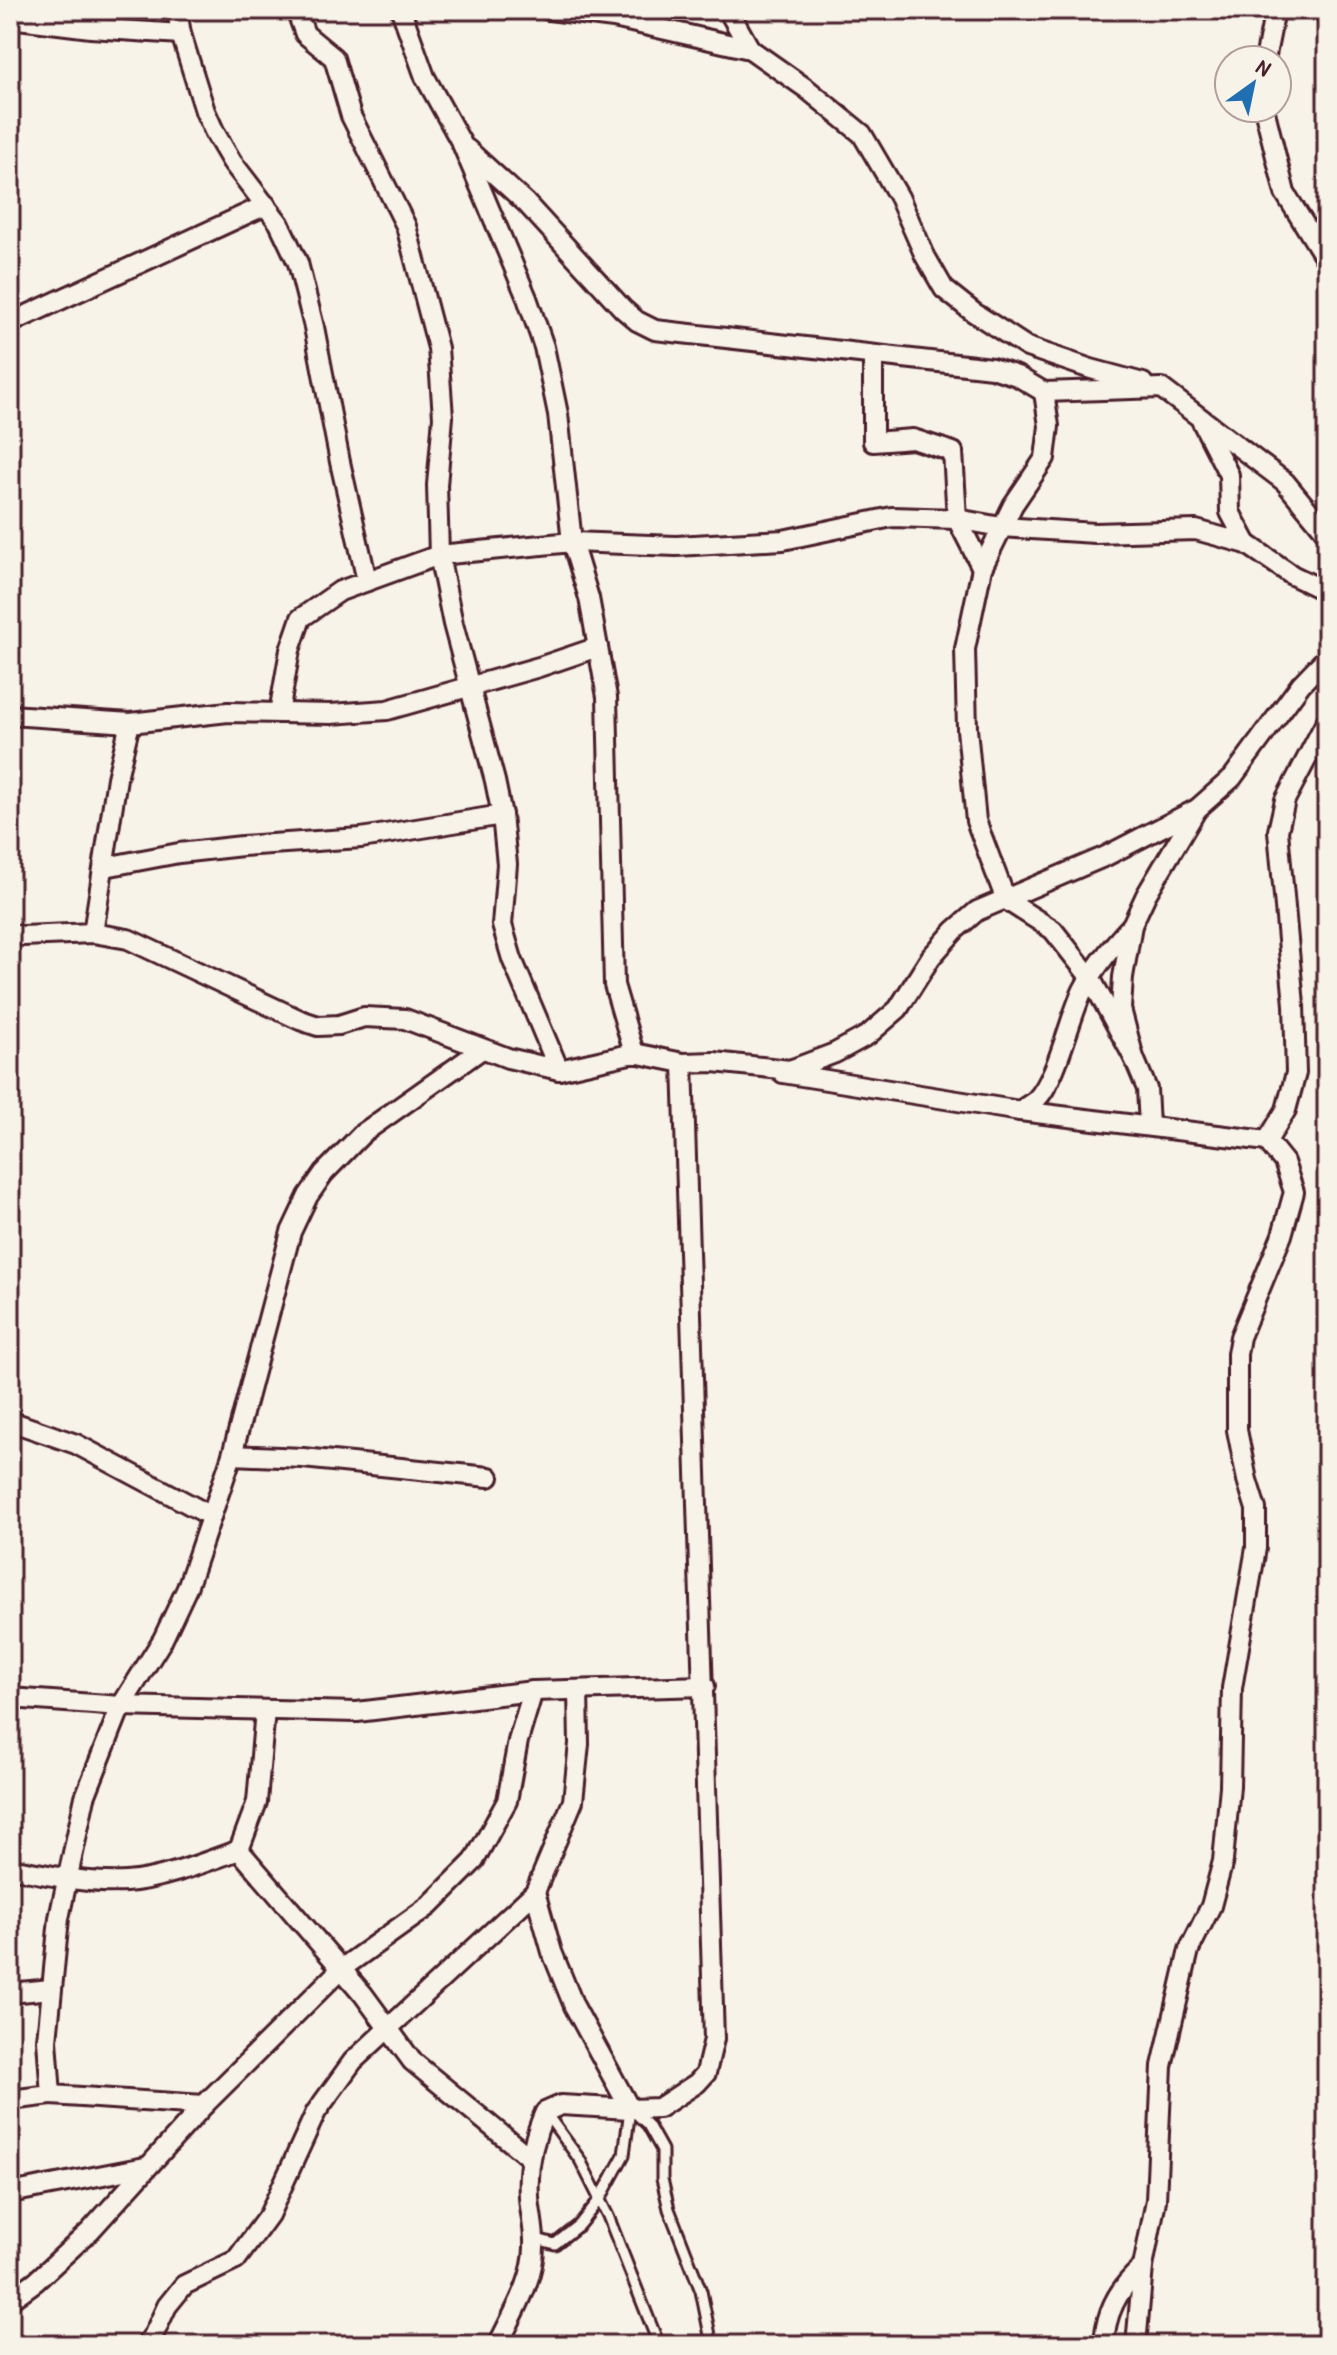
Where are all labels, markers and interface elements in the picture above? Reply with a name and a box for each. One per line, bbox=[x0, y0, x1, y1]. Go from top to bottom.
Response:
north arrow bbox=[1213, 44, 1293, 124]
text: N bbox=[1251, 51, 1277, 83]

